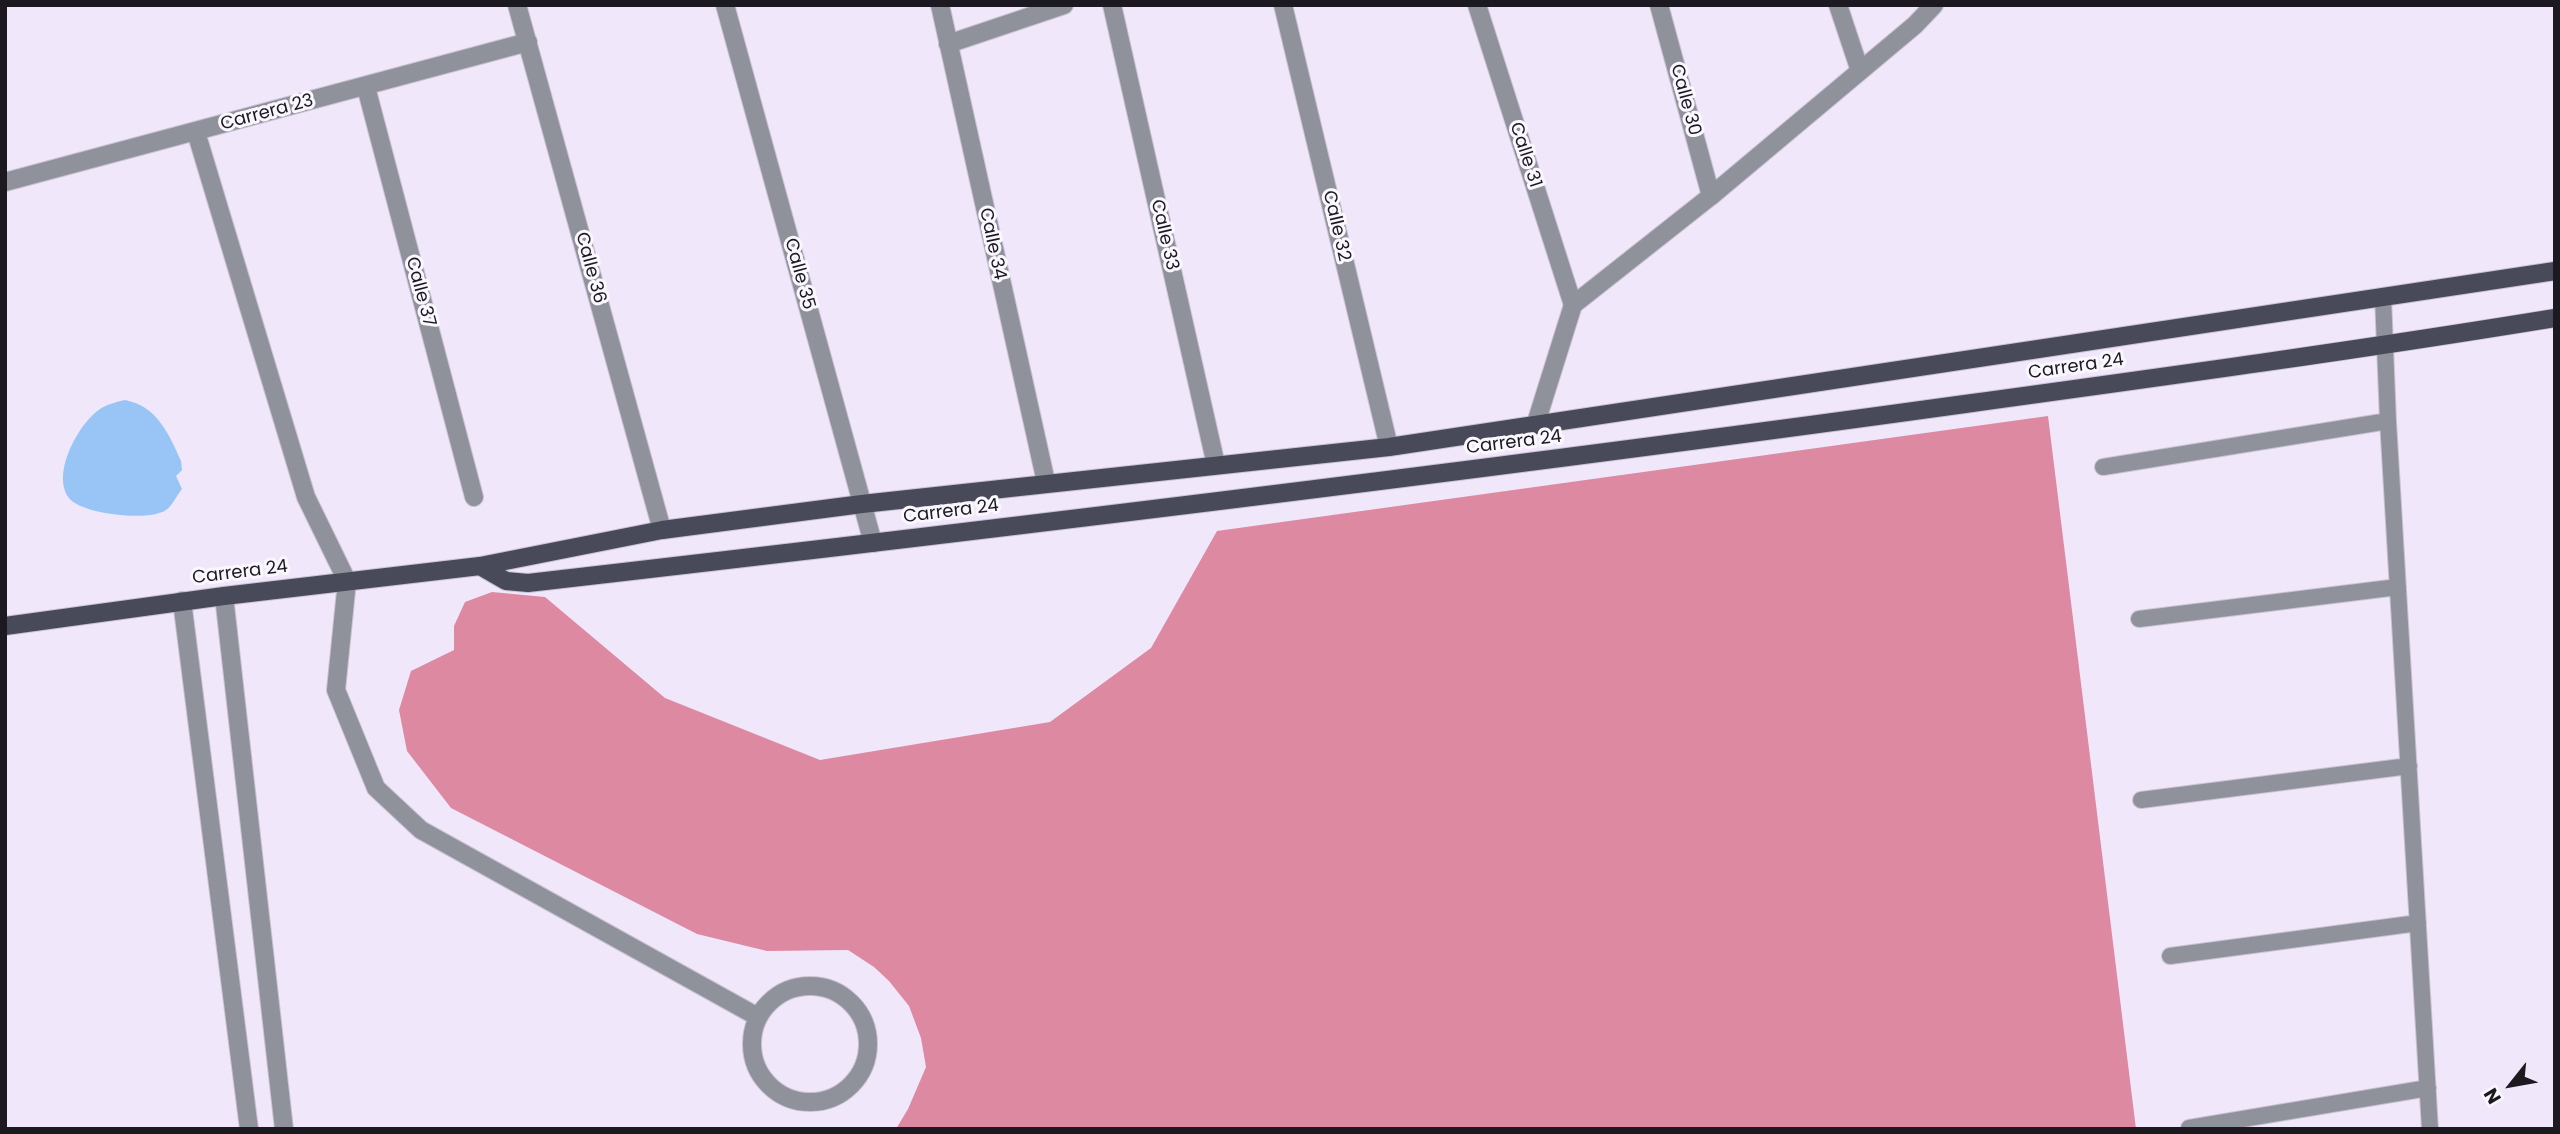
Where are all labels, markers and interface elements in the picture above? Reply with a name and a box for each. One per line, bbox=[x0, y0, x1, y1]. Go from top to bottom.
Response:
street label: Calle 30 bbox=[1665, 62, 1705, 138]
street label: Carrera 23 bbox=[218, 90, 316, 136]
street label: Calle 31 bbox=[1504, 120, 1546, 190]
street label: Calle 32 bbox=[1317, 189, 1355, 263]
street label: Calle 33 bbox=[1145, 197, 1183, 273]
street label: Calle 34 bbox=[974, 206, 1010, 282]
street label: Calle 36 bbox=[570, 230, 610, 306]
street label: Calle 35 bbox=[779, 236, 819, 312]
street label: Calle 37 bbox=[400, 255, 440, 329]
street label: Carrera 24 bbox=[2027, 350, 2125, 384]
street label: Carrera 24 bbox=[1465, 426, 1563, 460]
street label: Carrera 24 bbox=[902, 495, 1000, 529]
street label: Carrera 24 bbox=[191, 556, 289, 590]
north arrow bbox=[2476, 1050, 2546, 1120]
text: N bbox=[2477, 1083, 2508, 1109]

